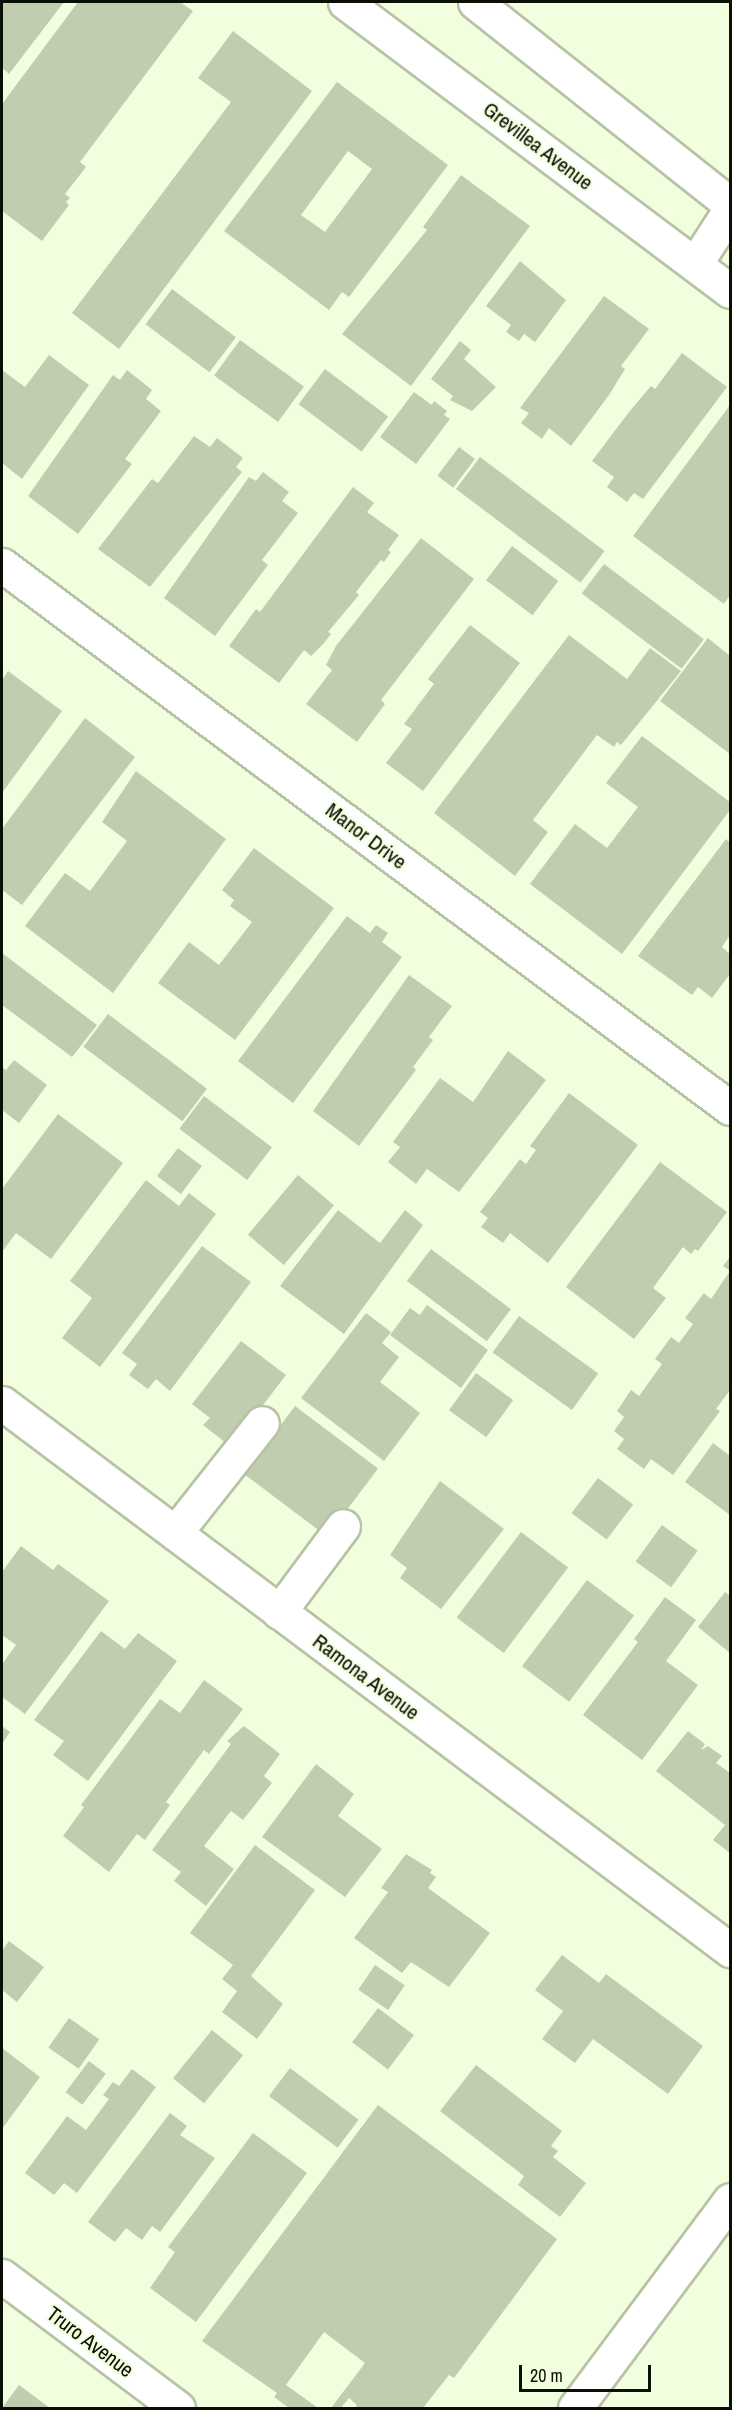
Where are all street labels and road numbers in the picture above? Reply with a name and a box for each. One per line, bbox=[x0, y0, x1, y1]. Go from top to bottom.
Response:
street label: Grevillea Avenue bbox=[478, 96, 598, 196]
street label: Manor Drive bbox=[321, 797, 411, 875]
street label: Ramona Avenue bbox=[307, 1628, 425, 1726]
street label: Truro Avenue bbox=[41, 2301, 139, 2383]

